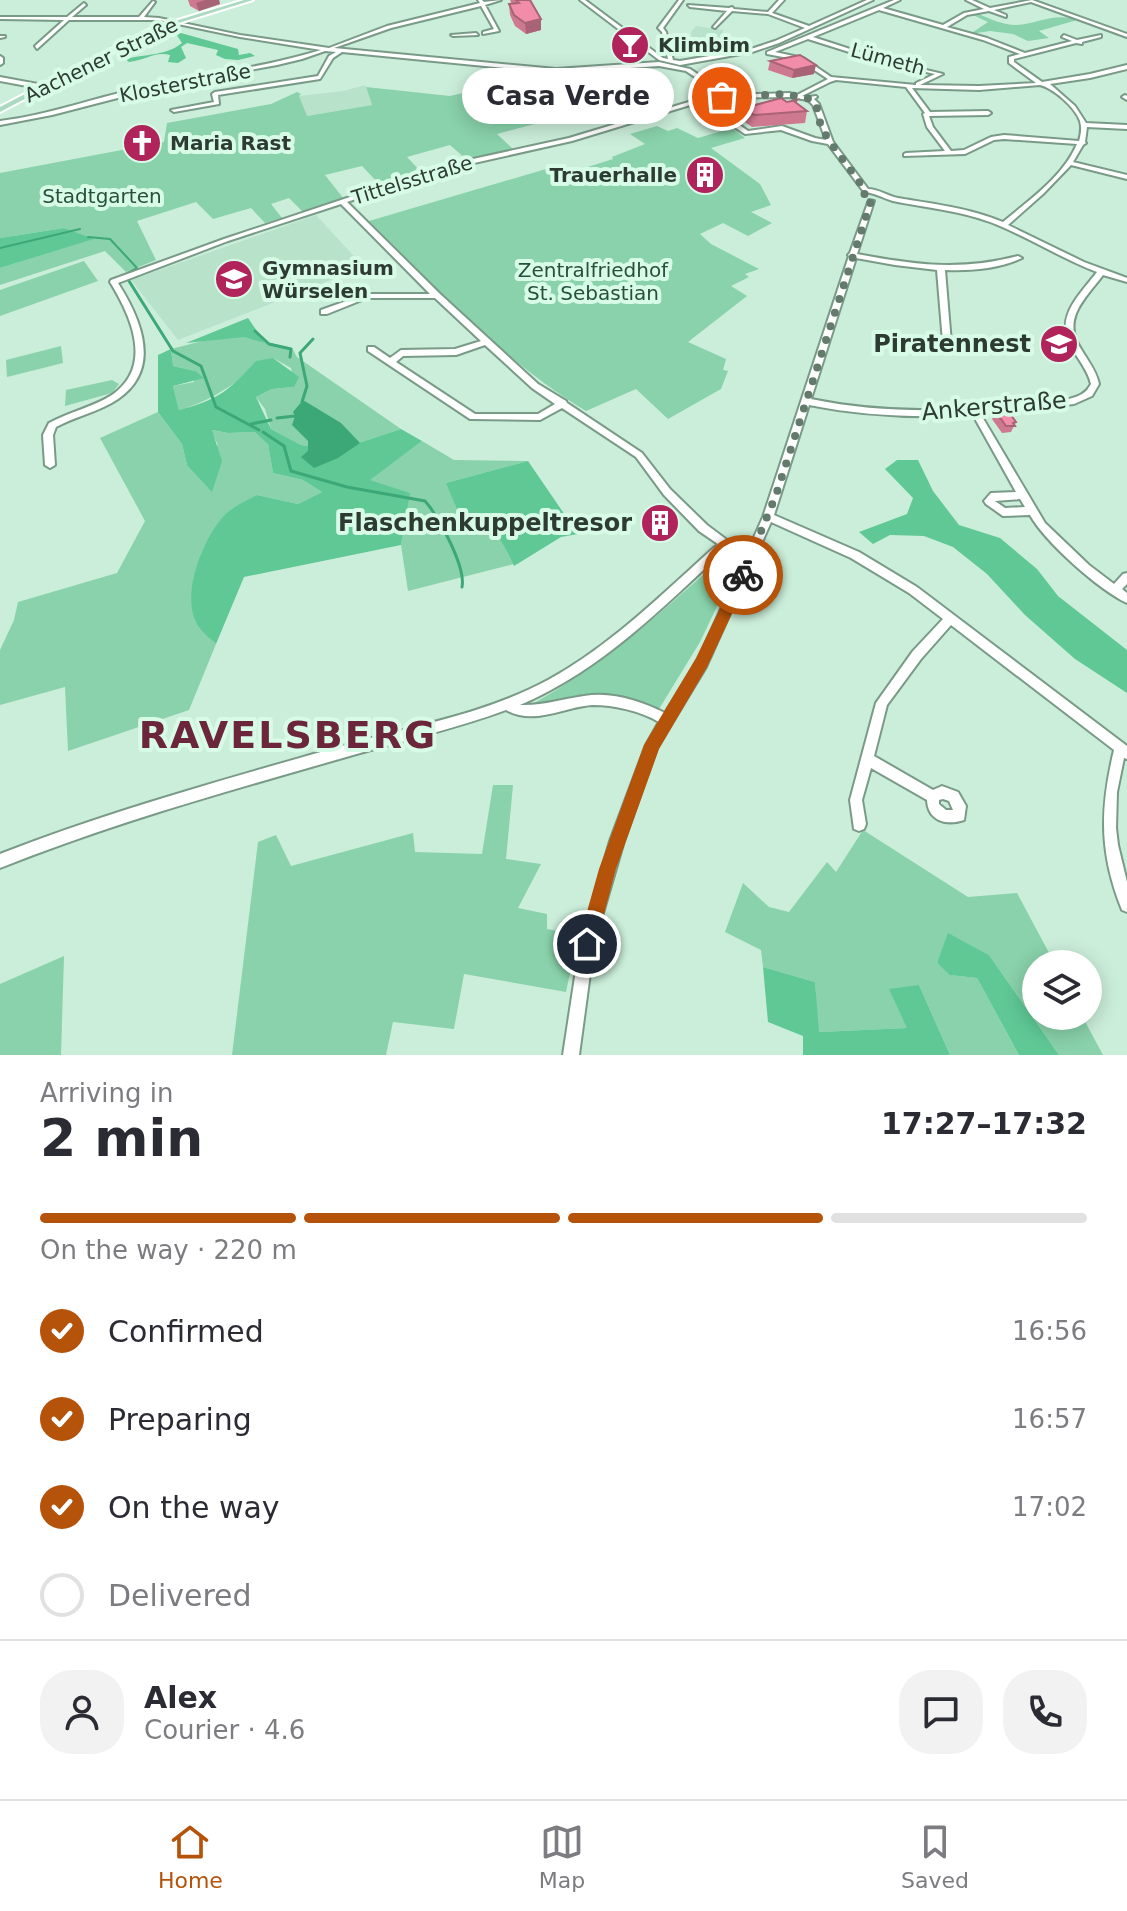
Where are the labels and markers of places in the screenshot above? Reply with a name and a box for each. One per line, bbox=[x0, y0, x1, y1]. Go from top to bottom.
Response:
bar icon: Klimbim bbox=[609, 24, 651, 66]
place label: Klimbim bbox=[658, 33, 750, 57]
pin bbox=[688, 63, 756, 131]
callout: Casa Verde bbox=[462, 69, 674, 125]
church icon: Maria Rast bbox=[121, 122, 163, 164]
place label: Maria Rast bbox=[170, 131, 291, 155]
building icon: Trauerhalle bbox=[684, 154, 726, 196]
place label: Trauerhalle bbox=[550, 163, 677, 187]
place label: Gymnasium Würselen bbox=[262, 256, 394, 303]
school or university icon: Gymnasium Würselen bbox=[213, 258, 255, 300]
school or university icon: Piratennest bbox=[1038, 323, 1080, 365]
place label: Piratennest bbox=[873, 330, 1031, 358]
building icon: Flaschenkuppeltresor bbox=[639, 502, 681, 544]
place label: Flaschenkuppeltresor bbox=[338, 509, 632, 537]
pin bbox=[553, 910, 621, 978]

